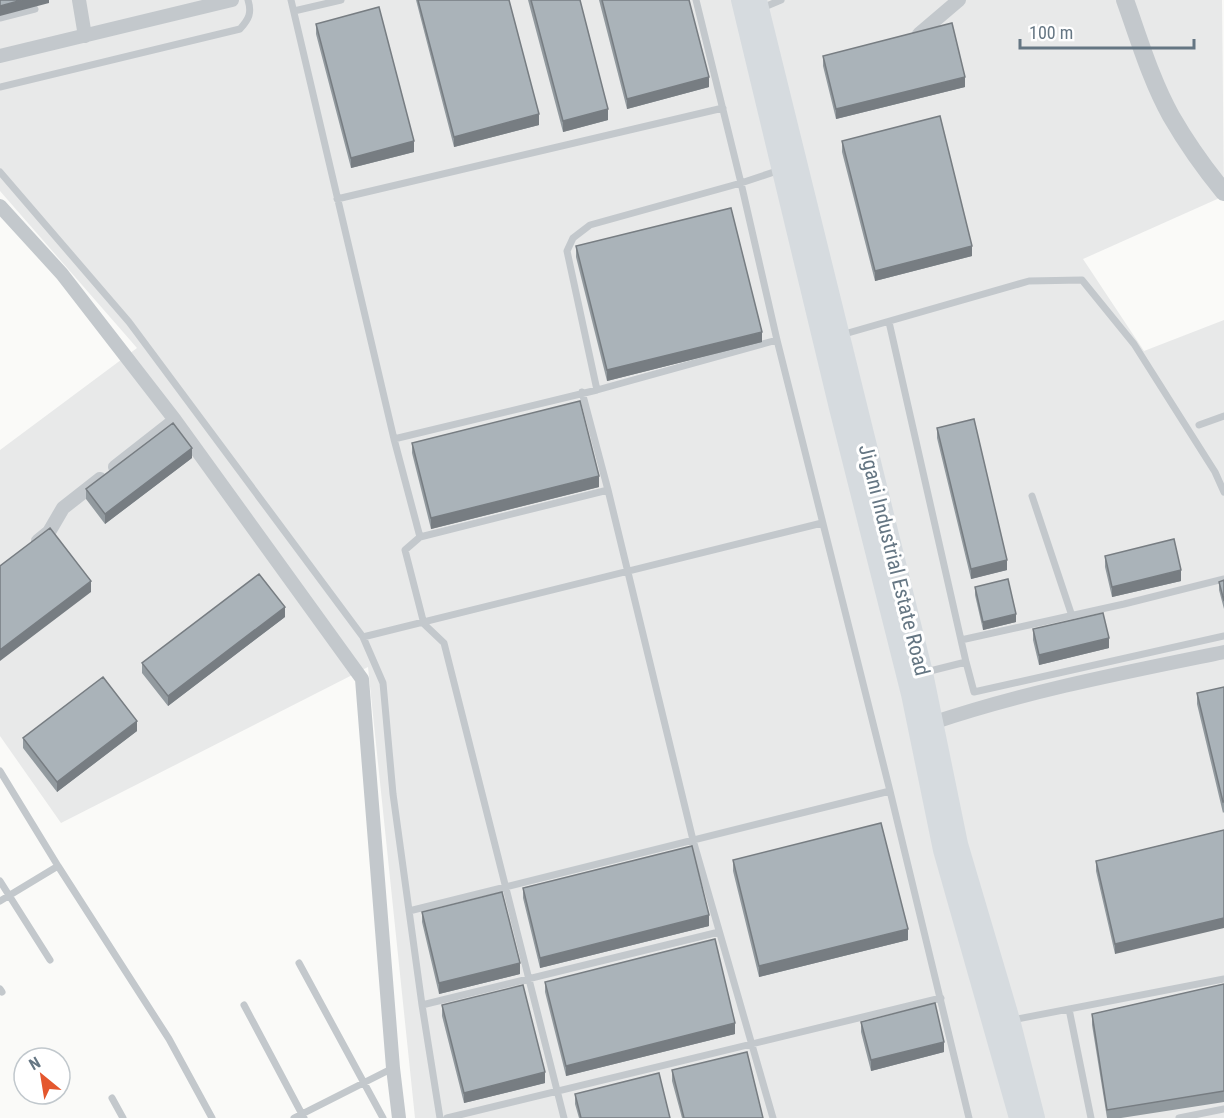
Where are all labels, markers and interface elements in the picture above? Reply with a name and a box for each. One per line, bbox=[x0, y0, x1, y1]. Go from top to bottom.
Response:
scale bar bbox=[1020, 12, 1194, 50]
text: 100 m bbox=[1029, 22, 1073, 43]
street label: Jigani Industrial Estate Road bbox=[854, 442, 934, 678]
north arrow bbox=[12, 1046, 72, 1106]
text: N bbox=[26, 1053, 44, 1074]

